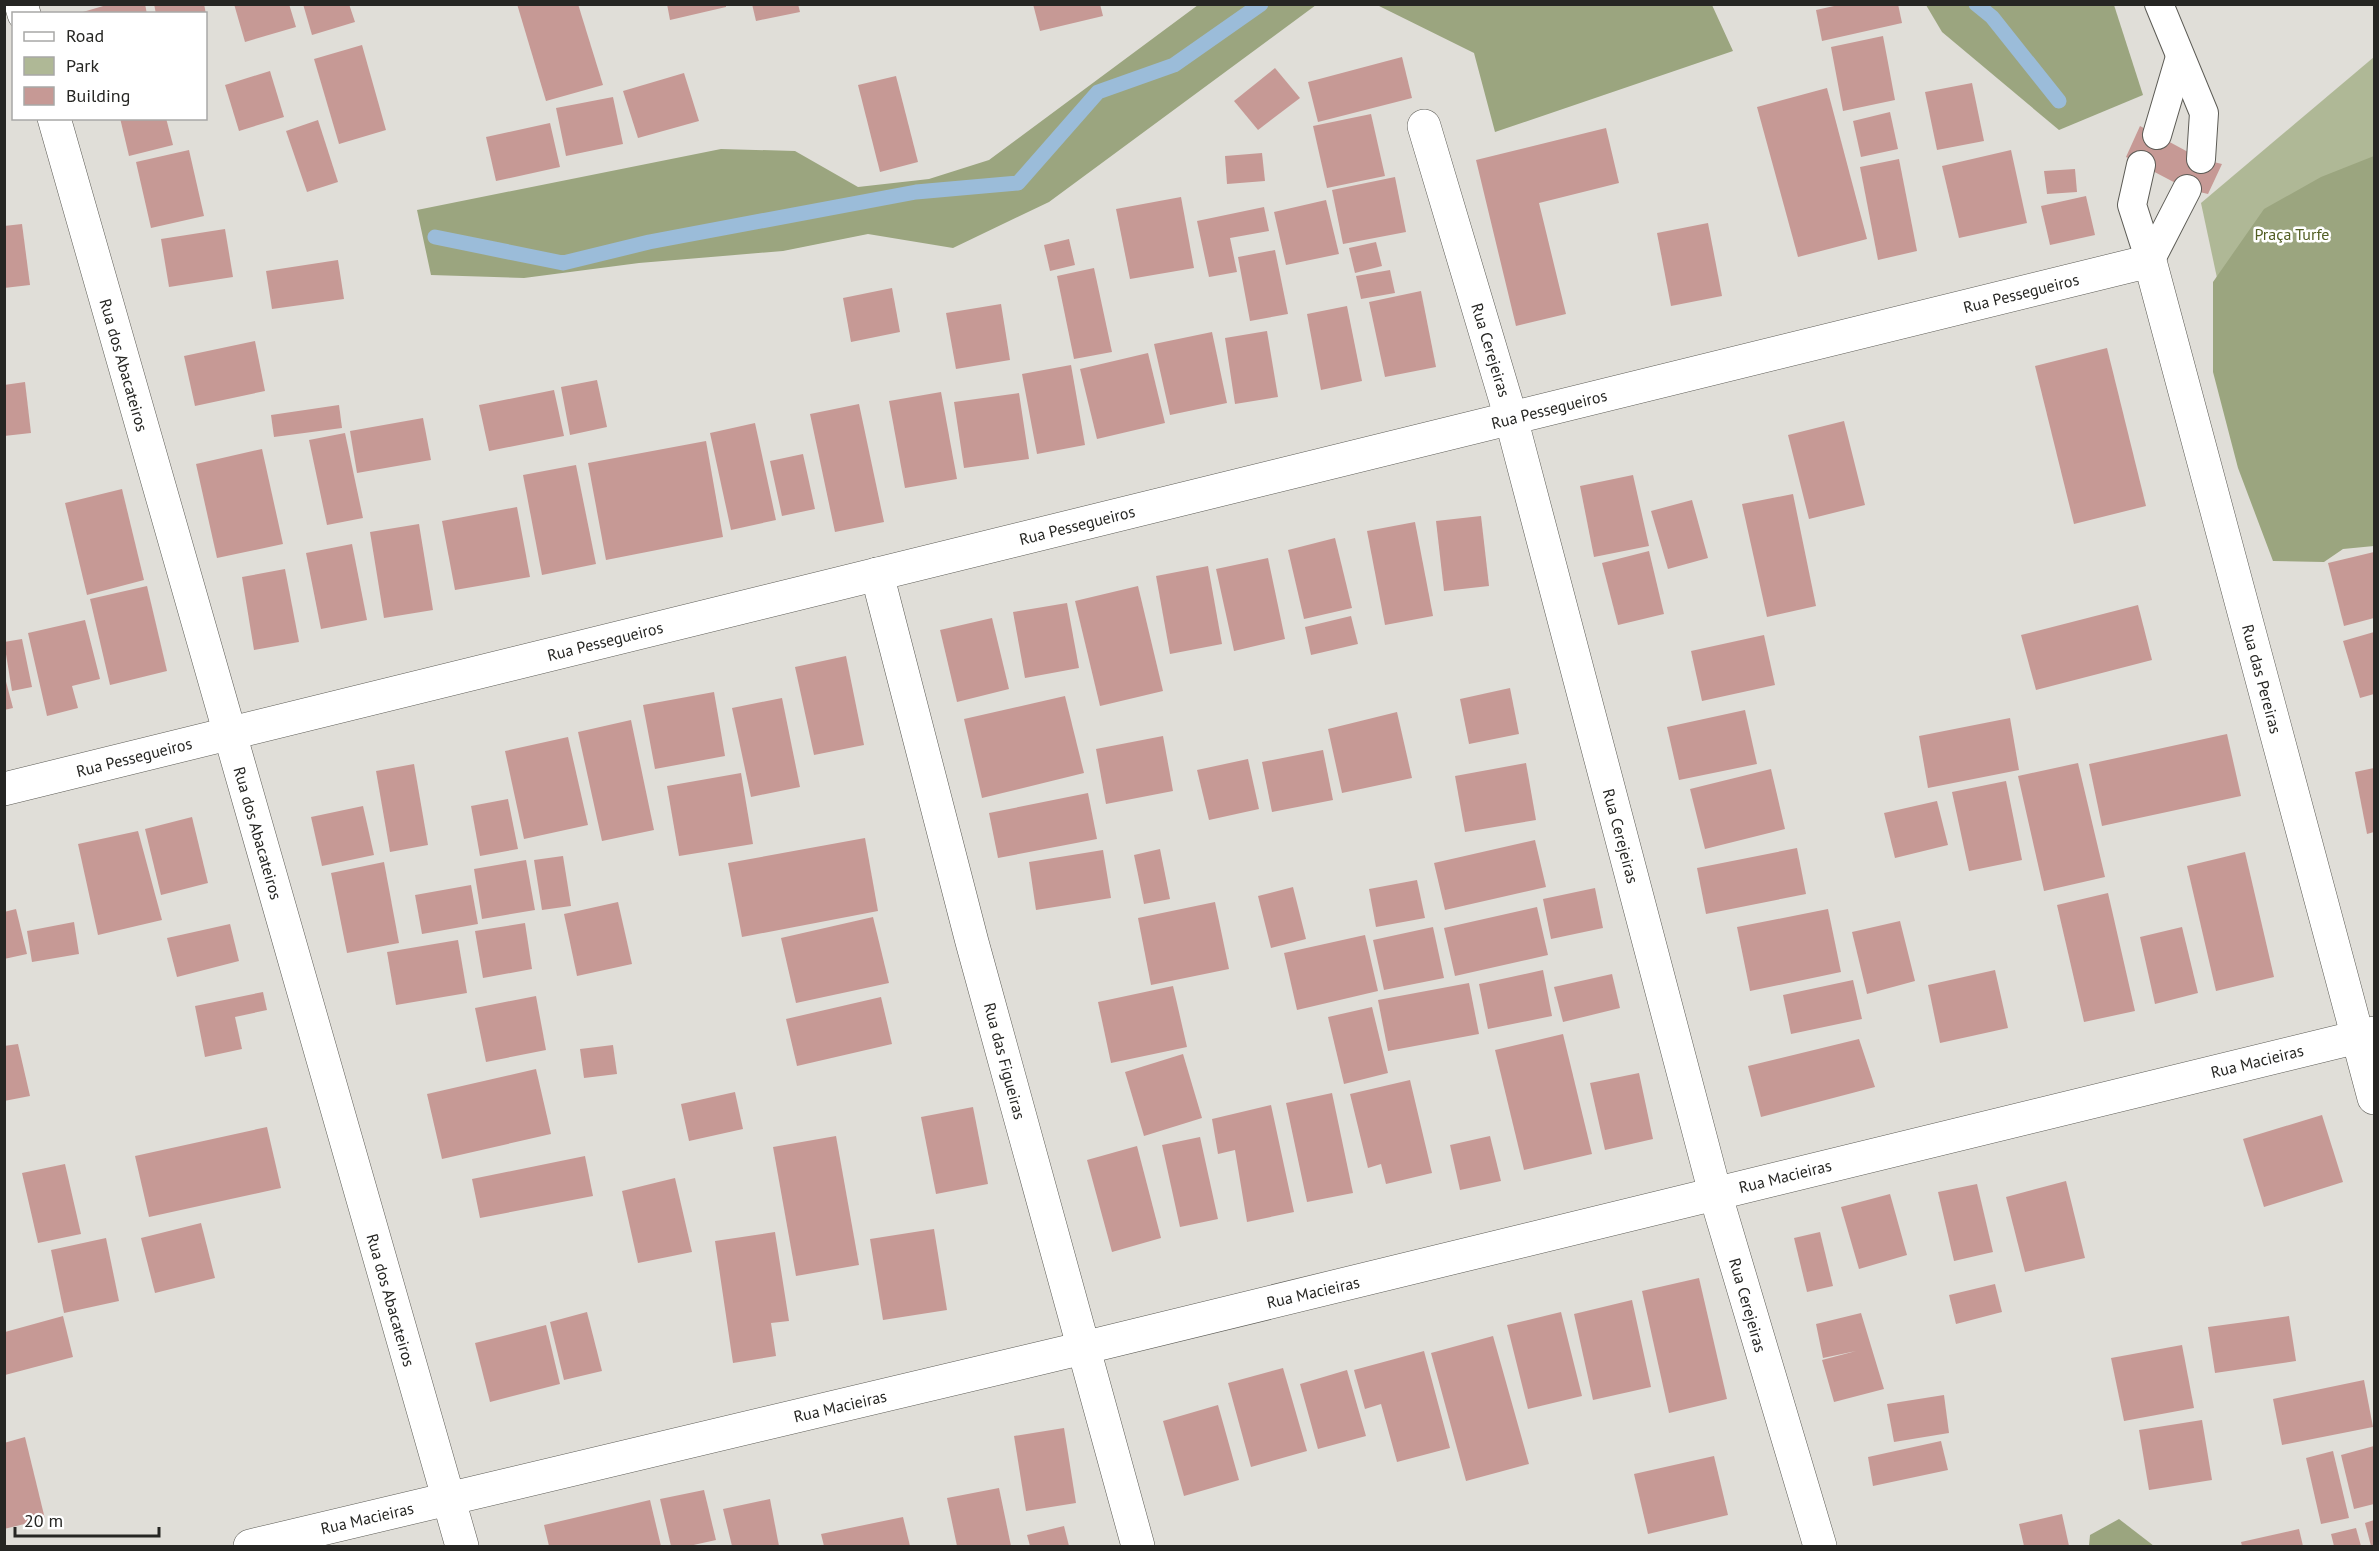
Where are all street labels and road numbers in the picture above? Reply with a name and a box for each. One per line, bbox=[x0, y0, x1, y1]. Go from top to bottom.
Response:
street label: Rua Pessegueiros bbox=[1961, 269, 2081, 317]
street label: Rua dos Abacateiros bbox=[95, 296, 153, 434]
street label: Rua Cerejeiras bbox=[1467, 301, 1515, 400]
street label: Rua Pessegueiros bbox=[1489, 385, 1609, 433]
street label: Rua Pessegueiros bbox=[1017, 501, 1137, 549]
street label: Rua Pessegueiros bbox=[545, 617, 665, 665]
street label: Rua das Pereiras bbox=[2238, 622, 2286, 736]
street label: Rua Pessegueiros bbox=[74, 733, 194, 781]
street label: Rua dos Abacateiros bbox=[229, 764, 287, 902]
street label: Rua Cerejeiras bbox=[1599, 786, 1643, 886]
street label: Rua das Figueiras bbox=[980, 1000, 1030, 1122]
street label: Rua Macieiras bbox=[2209, 1040, 2306, 1082]
street label: Rua Macieiras bbox=[1737, 1155, 1834, 1197]
street label: Rua dos Abacateiros bbox=[362, 1231, 420, 1369]
street label: Rua Cerejeiras bbox=[1725, 1255, 1771, 1355]
street label: Rua Macieiras bbox=[1265, 1272, 1362, 1312]
street label: Rua Macieiras bbox=[792, 1386, 889, 1426]
street label: Rua Macieiras bbox=[319, 1498, 416, 1538]

